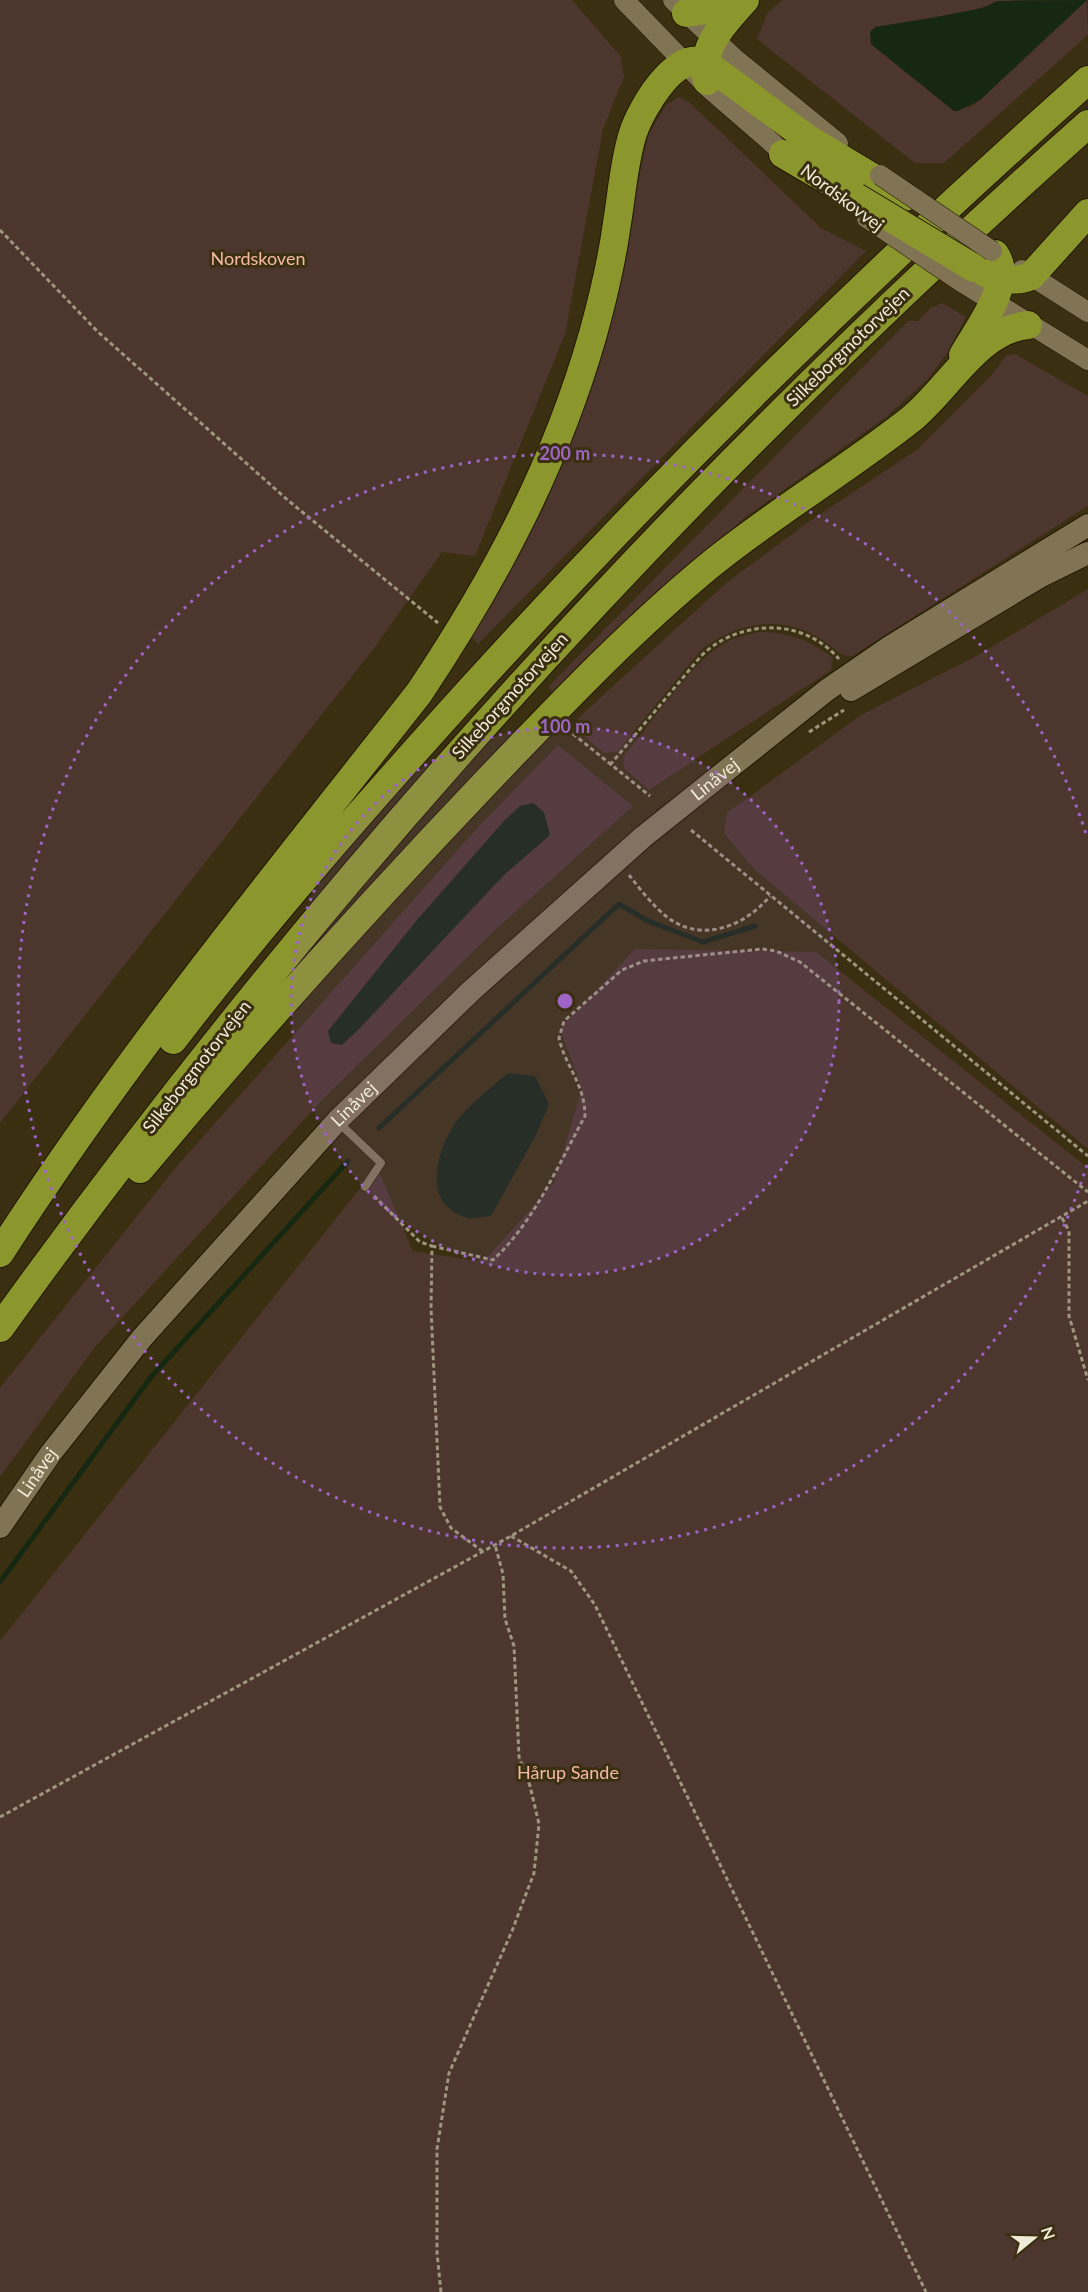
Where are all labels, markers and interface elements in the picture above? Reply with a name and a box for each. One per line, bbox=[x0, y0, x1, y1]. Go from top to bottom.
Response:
street label: Nordskovvej bbox=[797, 159, 889, 236]
park label: Nordskoven bbox=[211, 247, 305, 269]
street label: Silkeborgmotorvejen bbox=[781, 282, 914, 411]
text: 200 m bbox=[540, 442, 590, 464]
street label: Silkeborgmotorvejen bbox=[447, 627, 572, 763]
text: 100 m bbox=[540, 715, 590, 737]
street label: Linåvej bbox=[686, 753, 743, 805]
centre of rings bbox=[555, 991, 575, 1011]
street label: Silkeborgmotorvejen bbox=[137, 995, 255, 1137]
street label: Linåvej bbox=[326, 1077, 381, 1131]
street label: Linåvej bbox=[12, 1443, 61, 1501]
park label: Hårup Sande bbox=[517, 1761, 619, 1783]
north arrow bbox=[1004, 2208, 1064, 2268]
text: N bbox=[1038, 2224, 1060, 2242]

